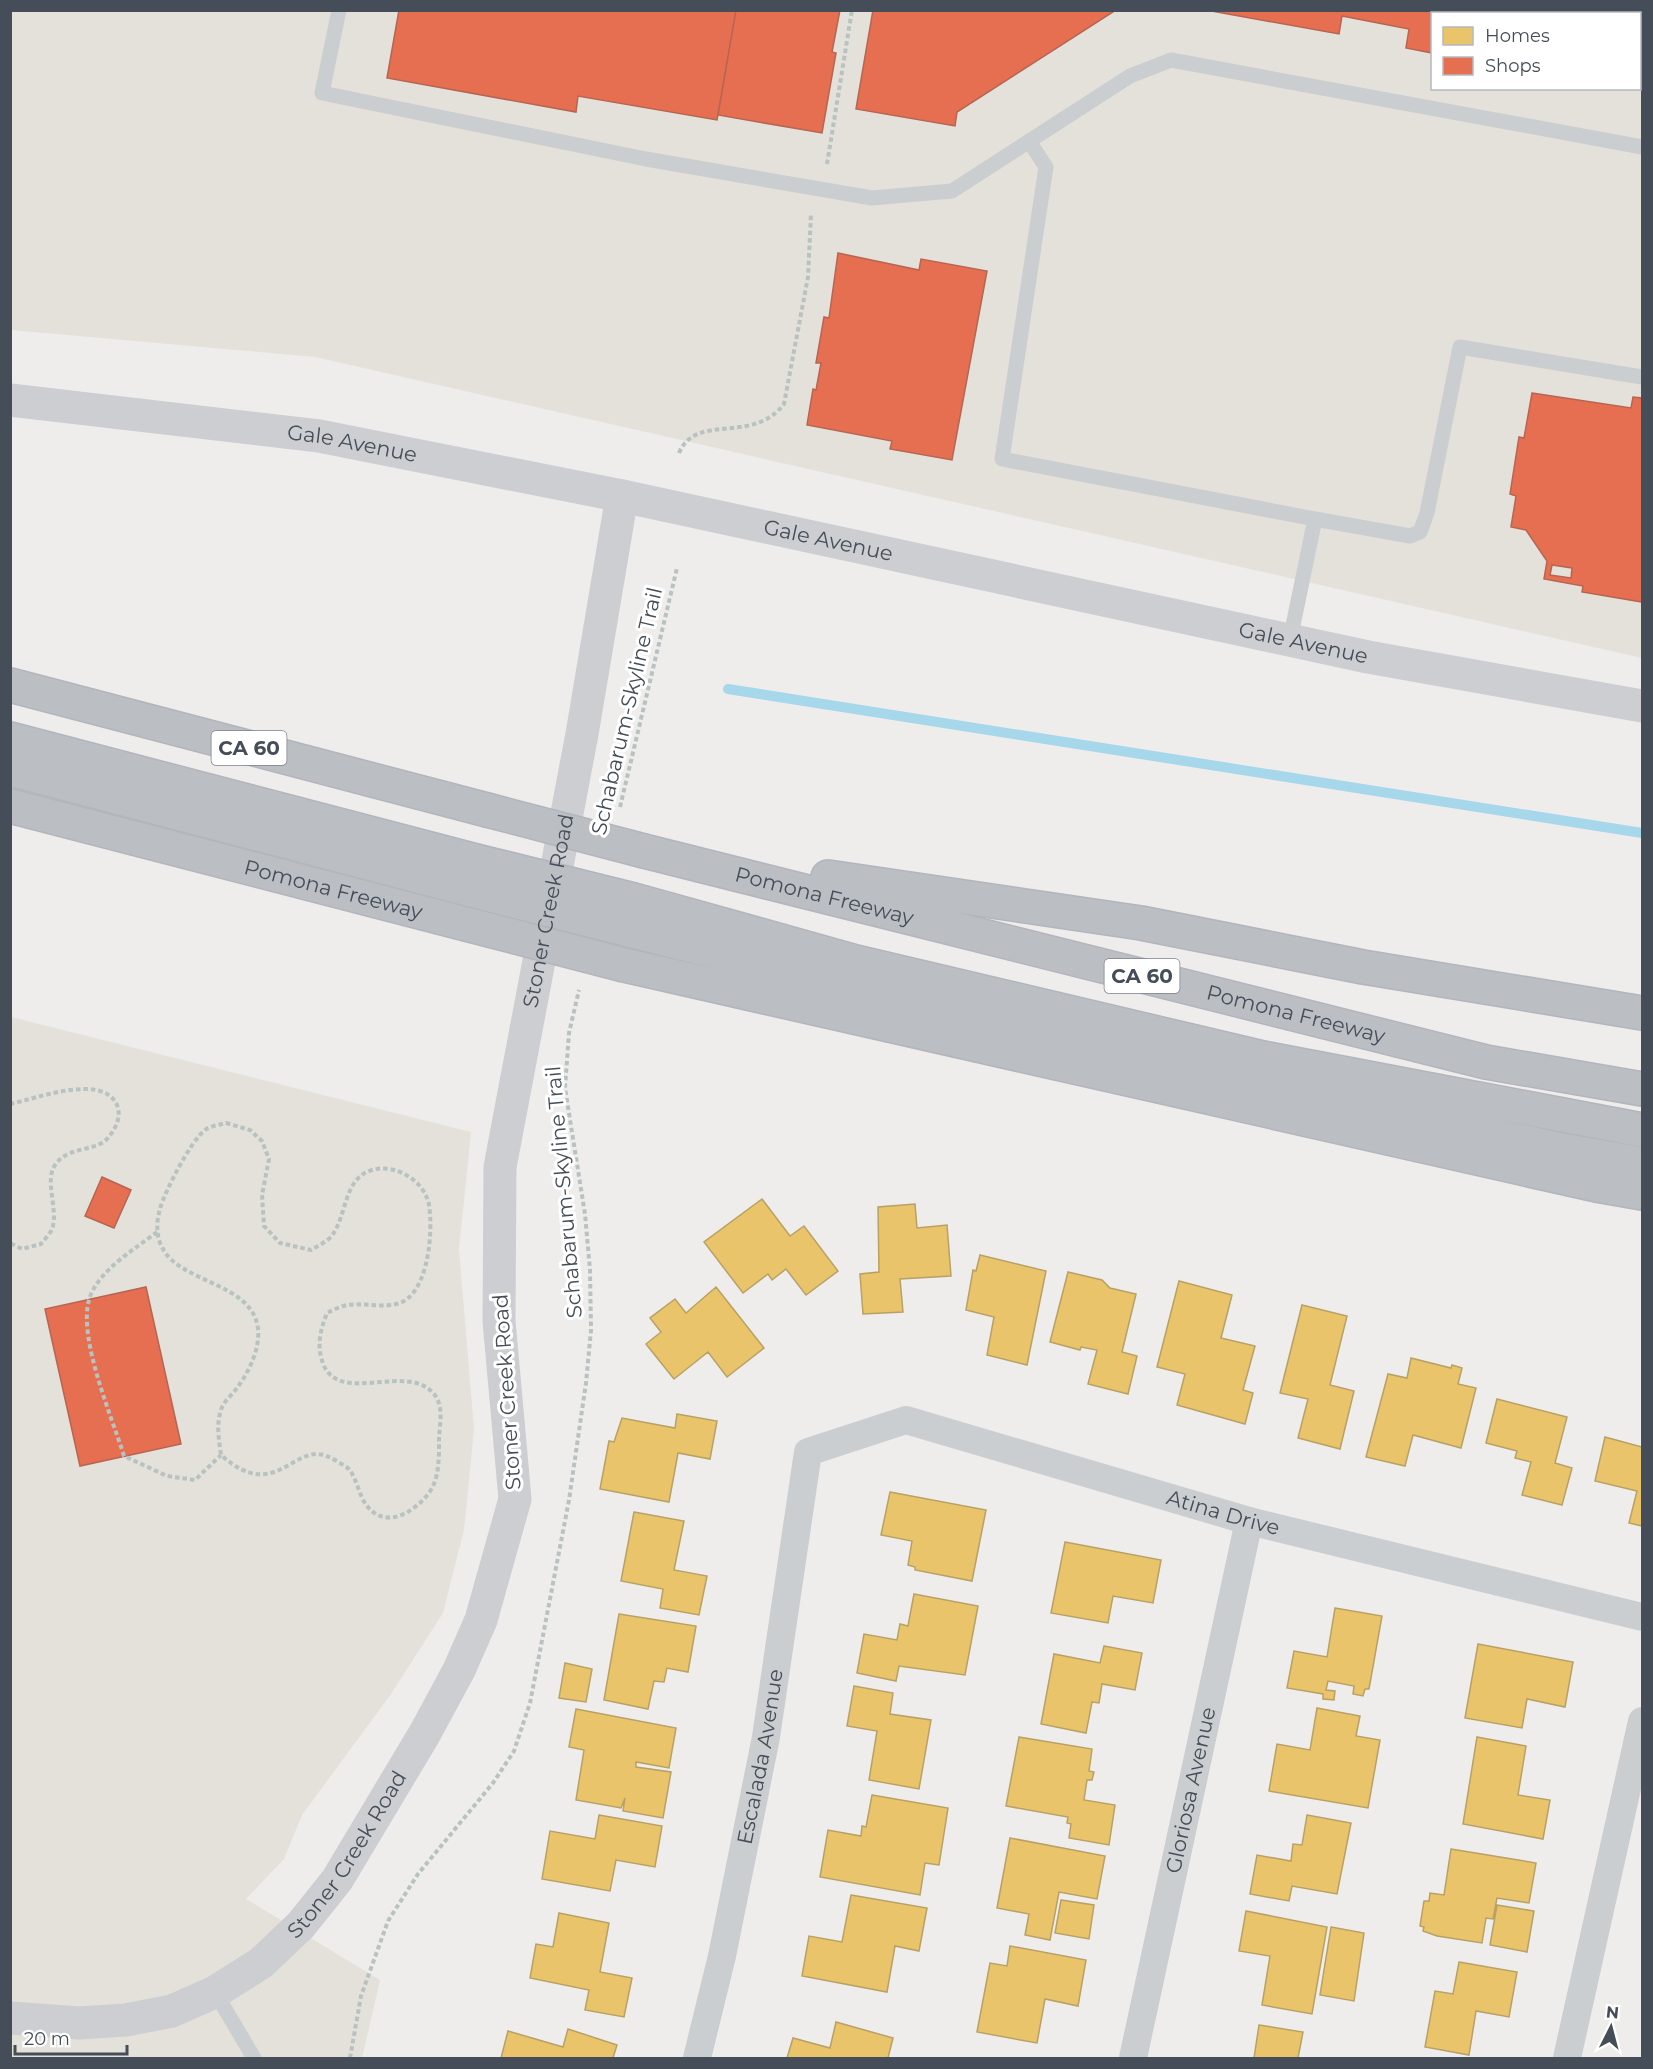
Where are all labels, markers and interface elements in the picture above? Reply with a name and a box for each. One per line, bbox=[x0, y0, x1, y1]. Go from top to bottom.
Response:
legend bbox=[1431, 12, 1641, 90]
text: Homes bbox=[1485, 25, 1550, 47]
text: Shops bbox=[1485, 55, 1541, 77]
street label: Gale Avenue bbox=[286, 419, 419, 467]
street label: Gale Avenue bbox=[761, 514, 895, 566]
street label: Schabarum-Skyline Trail bbox=[586, 585, 667, 837]
street label: Gale Avenue bbox=[1236, 616, 1370, 669]
road number: CA 60 bbox=[212, 731, 286, 765]
street label: Stoner Creek Road bbox=[517, 812, 579, 1010]
street label: Pomona Freeway bbox=[242, 854, 426, 924]
street label: Pomona Freeway bbox=[733, 861, 917, 930]
road number: CA 60 bbox=[1104, 959, 1180, 993]
street label: Pomona Freeway bbox=[1204, 979, 1389, 1048]
street label: Schabarum-Skyline Trail bbox=[540, 1065, 587, 1319]
street label: Stoner Creek Road bbox=[487, 1293, 526, 1491]
street label: Atina Drive bbox=[1164, 1484, 1282, 1540]
street label: Escalada Avenue bbox=[732, 1667, 788, 1847]
street label: Gloriosa Avenue bbox=[1160, 1705, 1220, 1876]
street label: Stoner Creek Road bbox=[282, 1766, 411, 1943]
north arrow bbox=[1581, 1997, 1641, 2057]
text: N bbox=[1605, 2002, 1620, 2023]
scale bar bbox=[15, 2018, 128, 2056]
text: 20 m bbox=[24, 2028, 70, 2050]

